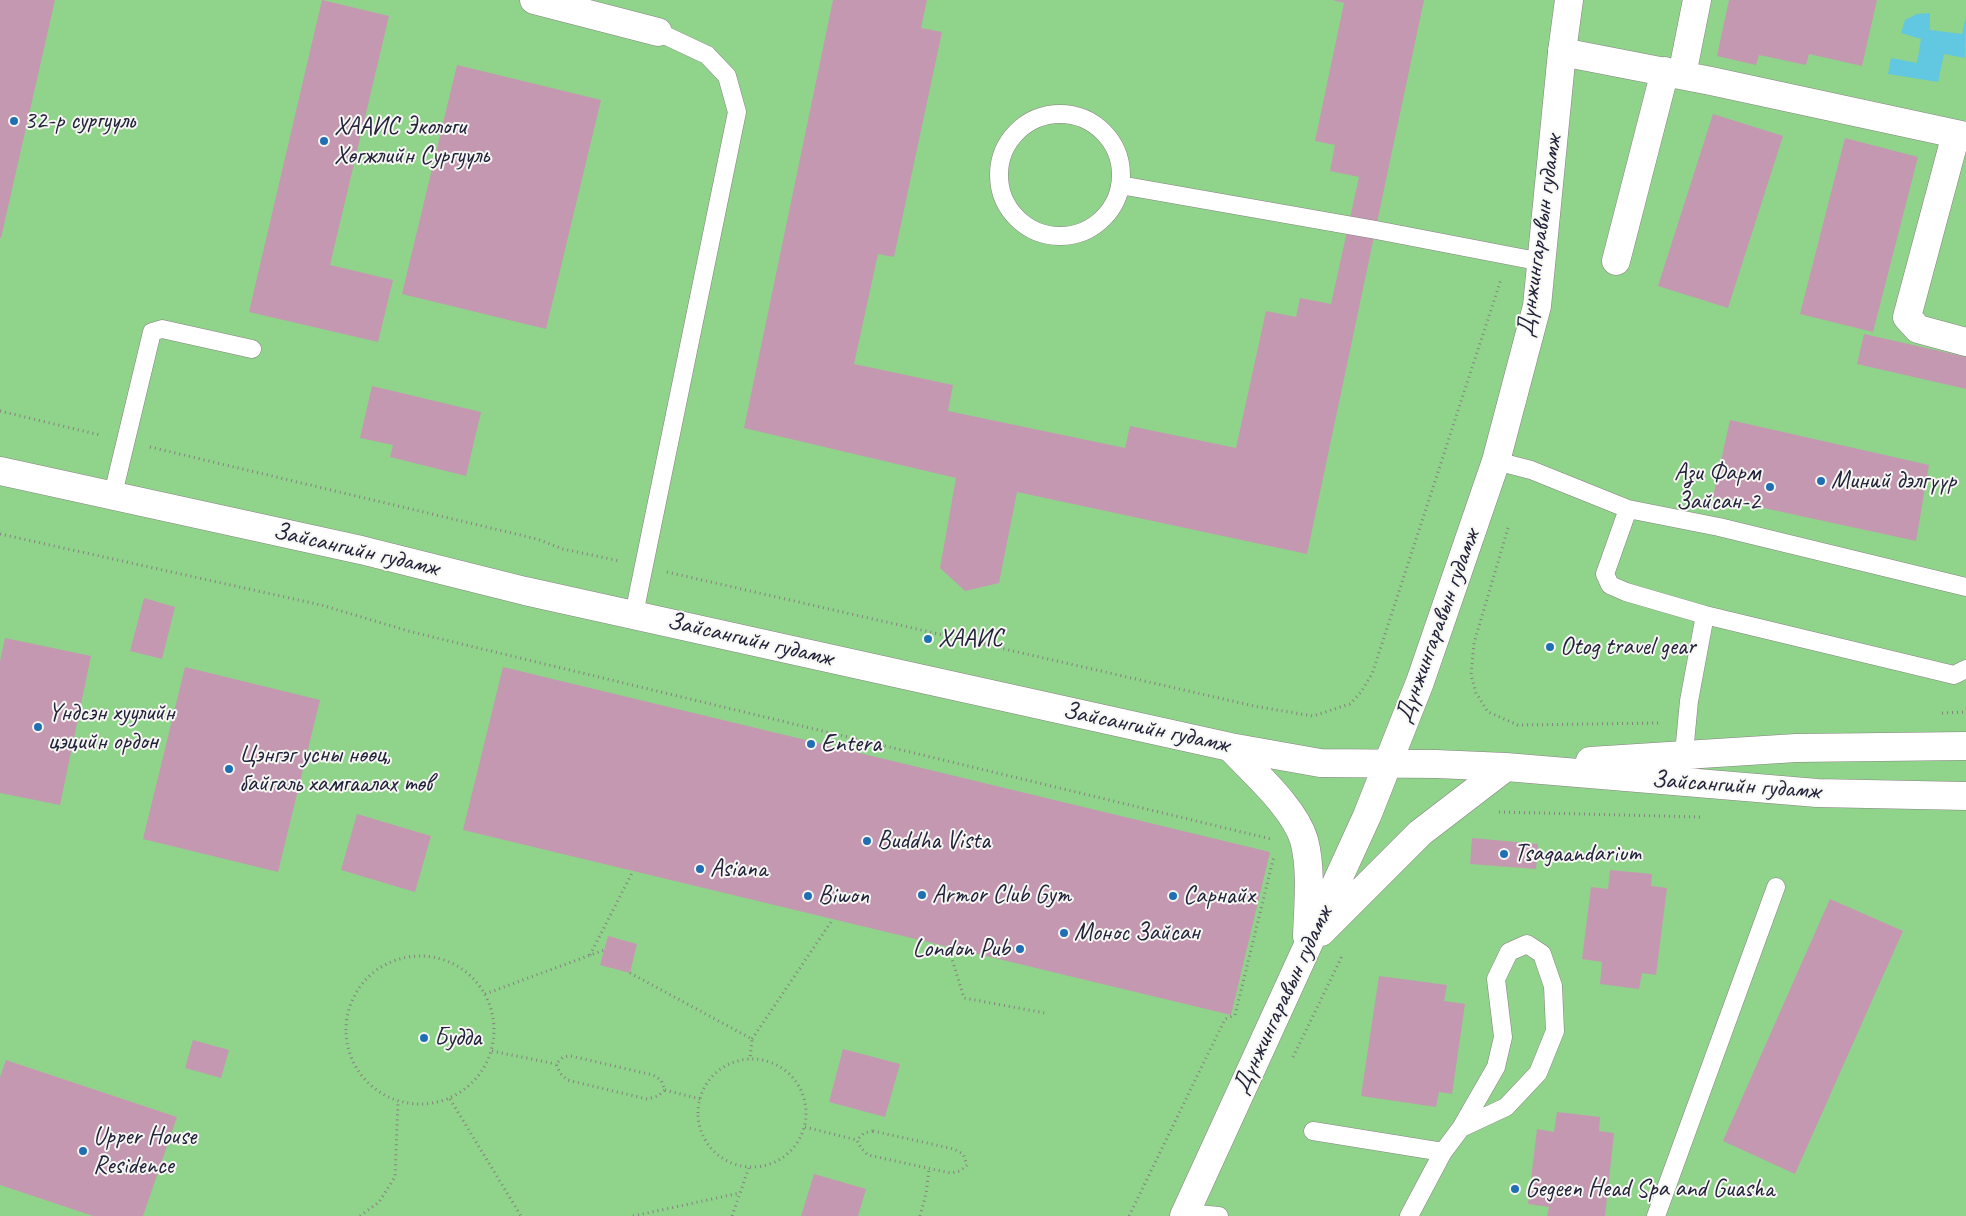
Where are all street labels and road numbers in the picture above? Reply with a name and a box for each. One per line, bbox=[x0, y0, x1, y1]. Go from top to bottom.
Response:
street label: Дүнжингаравын гудамж bbox=[1511, 133, 1569, 339]
street label: Зайсангийн гудамж bbox=[270, 516, 442, 584]
street label: Дүнжингаравын гудамж bbox=[1389, 525, 1487, 727]
street label: Зайсангийн гудамж bbox=[664, 606, 836, 674]
street label: Зайсангийн гудамж bbox=[1060, 696, 1232, 760]
street label: Зайсангийн гудамж bbox=[1650, 765, 1822, 807]
street label: Дүнжингаравын гудамж bbox=[1226, 901, 1340, 1099]

